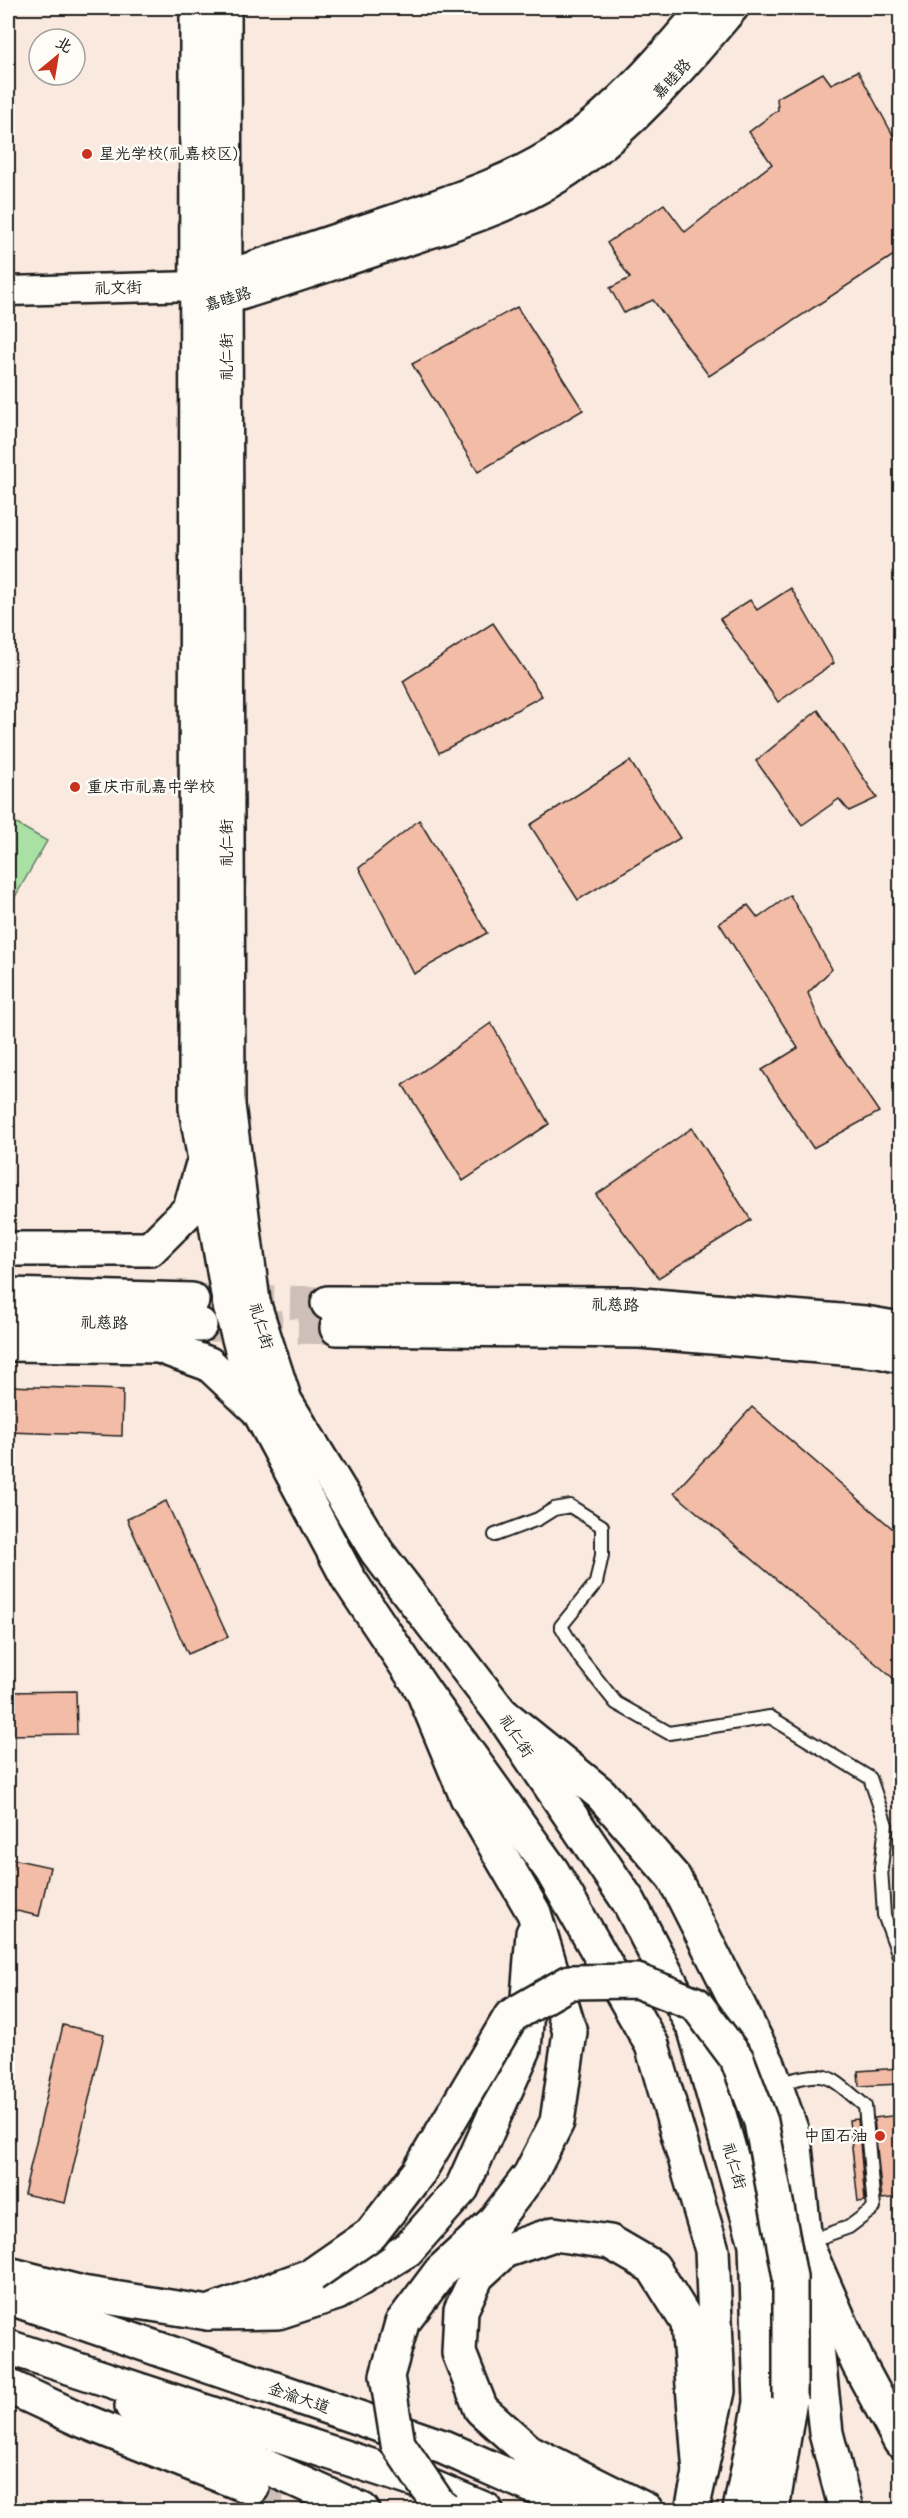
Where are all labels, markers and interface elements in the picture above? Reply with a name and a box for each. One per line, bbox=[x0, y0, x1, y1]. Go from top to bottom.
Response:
north arrow bbox=[27, 27, 87, 87]
text: 北 bbox=[53, 33, 75, 57]
street label: 嘉睦路 bbox=[649, 55, 695, 103]
place label: 星光学校(礼嘉校区) bbox=[99, 145, 238, 163]
marker: 星光学校(礼嘉校区) bbox=[80, 147, 94, 161]
street label: 礼文街 bbox=[94, 278, 142, 298]
street label: 嘉睦路 bbox=[202, 283, 254, 315]
street label: 礼仁街 bbox=[218, 333, 236, 381]
place label: 重庆市礼嘉中学校 bbox=[87, 778, 215, 796]
marker: 重庆市礼嘉中学校 bbox=[68, 780, 82, 794]
street label: 礼仁街 bbox=[218, 819, 236, 867]
street label: 礼慈路 bbox=[591, 1296, 639, 1314]
street label: 礼仁街 bbox=[245, 1300, 277, 1352]
street label: 礼慈路 bbox=[80, 1314, 128, 1332]
street label: 礼仁街 bbox=[495, 1711, 537, 1761]
place label: 中国石油 bbox=[804, 2127, 868, 2145]
marker: 中国石油 bbox=[873, 2129, 887, 2143]
street label: 礼仁街 bbox=[719, 2140, 749, 2192]
street label: 金渝大道 bbox=[266, 2379, 332, 2417]

